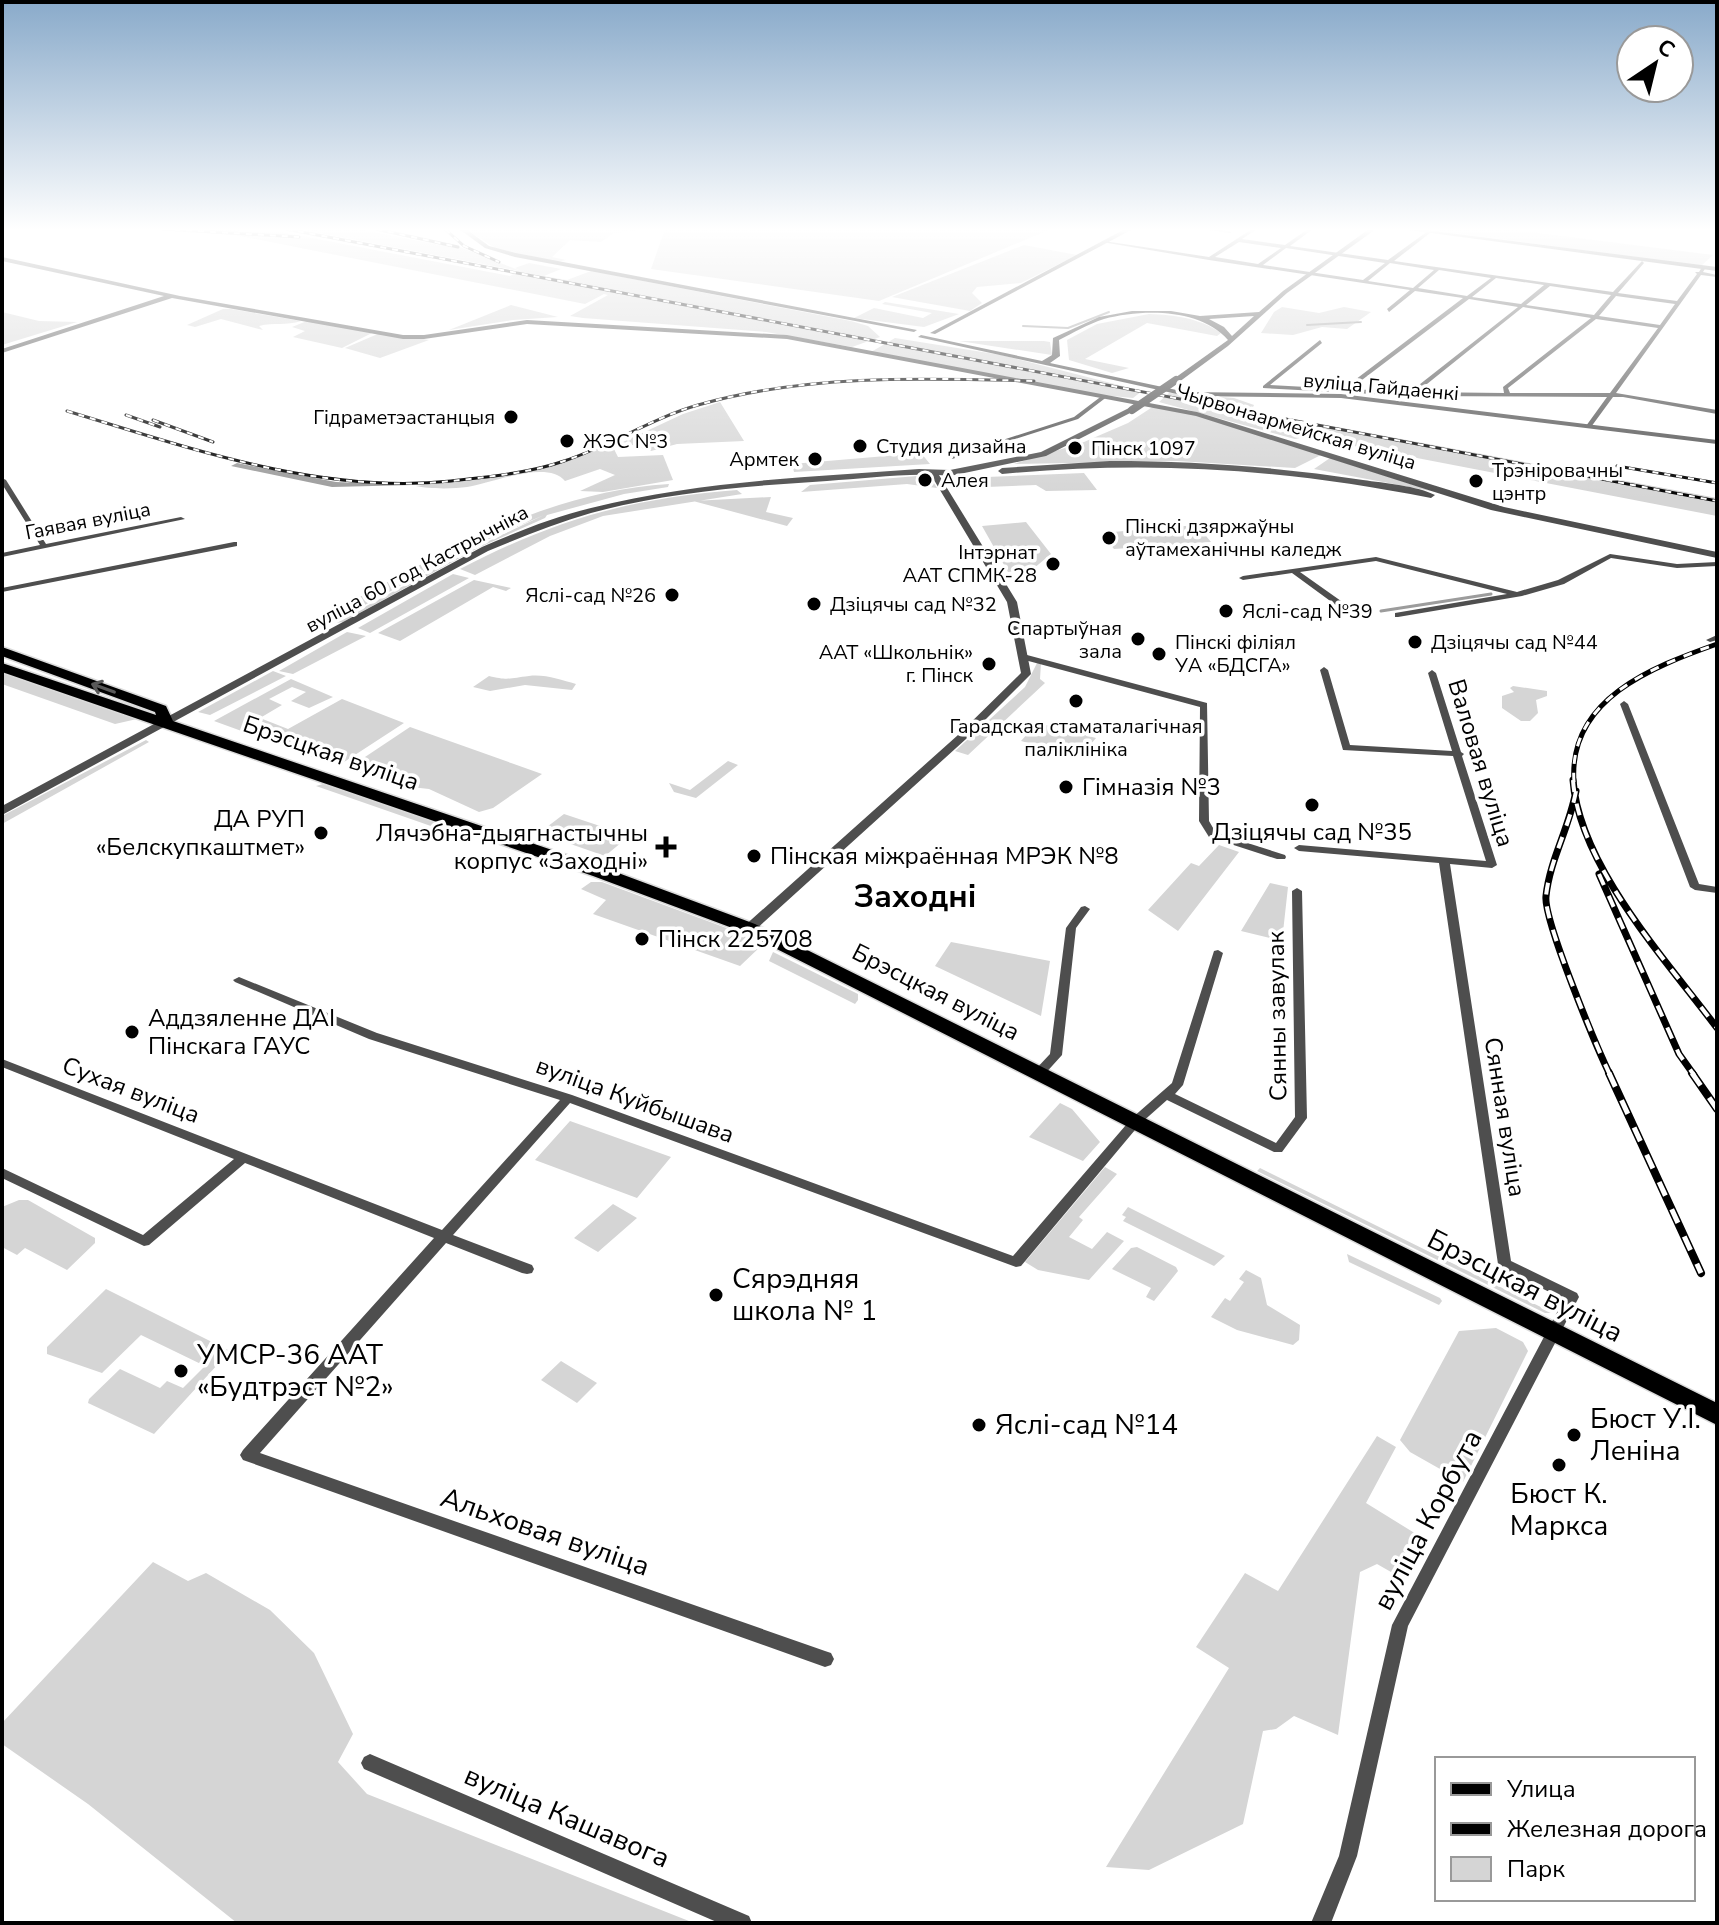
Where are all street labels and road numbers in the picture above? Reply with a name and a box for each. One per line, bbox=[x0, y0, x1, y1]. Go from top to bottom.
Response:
street label: вуліца Гайдаенкі bbox=[1302, 367, 1460, 407]
street label: Чырвонаармейская вуліца bbox=[1173, 378, 1419, 476]
street label: Гаявая вуліца bbox=[23, 496, 153, 546]
street label: вуліца 60 год Кастрычніка bbox=[301, 499, 533, 639]
street label: Валовая вуліца bbox=[1440, 675, 1522, 851]
street label: Брэсцкая вуліца bbox=[239, 708, 423, 798]
street label: Сянны завулак bbox=[1260, 930, 1294, 1101]
street label: Брэсцкая вуліца bbox=[847, 936, 1025, 1048]
street label: Сянная вуліца bbox=[1477, 1035, 1533, 1199]
street label: Сухая вуліца bbox=[58, 1049, 204, 1131]
street label: вуліца Куйбышава bbox=[531, 1049, 739, 1151]
street label: Брэсцкая вуліца bbox=[1421, 1220, 1629, 1352]
street label: вуліца Корбута bbox=[1364, 1423, 1492, 1617]
street label: Альховая вуліца bbox=[435, 1478, 655, 1586]
street label: вуліца Кашавога bbox=[458, 1757, 676, 1877]

